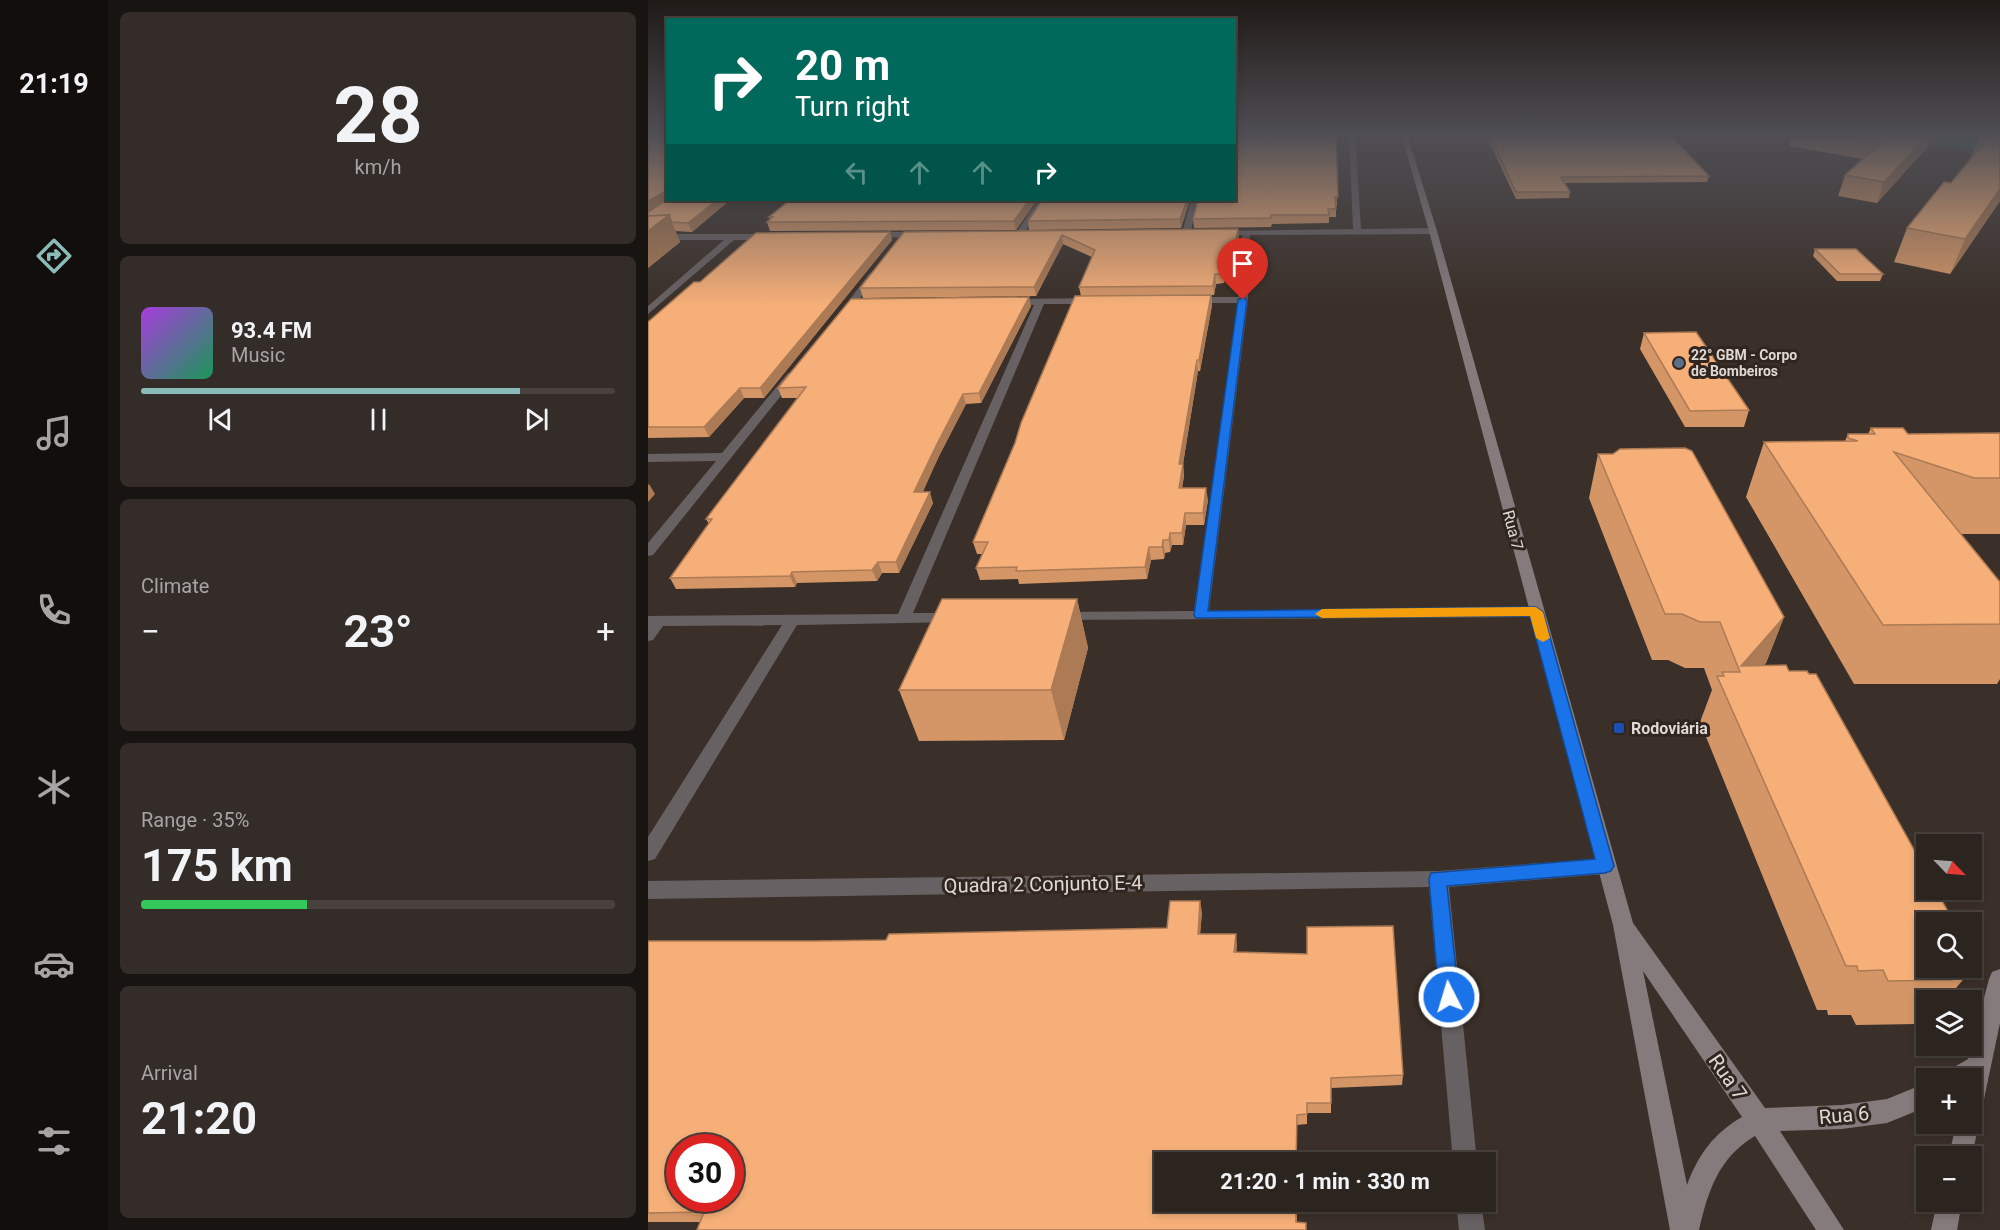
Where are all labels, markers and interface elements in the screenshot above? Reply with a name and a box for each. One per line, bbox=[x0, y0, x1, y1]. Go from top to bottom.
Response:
text: 20 m bbox=[795, 41, 890, 90]
icon: right bbox=[696, 42, 774, 120]
text: 21:19 bbox=[19, 68, 89, 100]
text: 28 bbox=[333, 70, 423, 161]
text: Turn right bbox=[795, 91, 910, 123]
text: km/h bbox=[355, 155, 401, 179]
icon: left bbox=[840, 156, 873, 189]
icon: ahead bbox=[903, 156, 936, 189]
icon: ahead bbox=[966, 156, 999, 189]
icon: right bbox=[1029, 156, 1062, 189]
icon: directions bbox=[33, 235, 75, 277]
pin bbox=[1217, 238, 1268, 300]
icon: arrive bbox=[1226, 247, 1259, 280]
text: 93.4 FM bbox=[231, 318, 312, 343]
text: Music bbox=[231, 343, 285, 367]
place label: 22° GBM - Corpo de Bombeiros bbox=[1691, 347, 1797, 379]
marker: 22° GBM - Corpo de Bombeiros bbox=[1672, 356, 1686, 370]
icon: previous bbox=[204, 403, 237, 436]
icon: pause bbox=[362, 403, 395, 436]
icon: next bbox=[520, 403, 553, 436]
icon: music bbox=[33, 412, 75, 454]
street label: Rua 7 bbox=[1499, 508, 1527, 552]
text: Climate bbox=[141, 574, 209, 598]
icon: phone bbox=[33, 589, 75, 631]
text: 23° bbox=[343, 605, 413, 658]
text: − bbox=[141, 612, 160, 651]
text: + bbox=[596, 612, 615, 651]
place label: Rodoviária bbox=[1631, 719, 1708, 738]
marker: Rodoviária bbox=[1612, 721, 1626, 735]
icon: climate bbox=[33, 766, 75, 808]
text: Range · 35% bbox=[141, 808, 249, 832]
north arrow bbox=[1916, 834, 1982, 900]
map controls bbox=[1916, 834, 1982, 1212]
text: 175 km bbox=[141, 839, 293, 892]
street label: Quadra 2 Conjunto E-4 bbox=[944, 870, 1142, 898]
button: search bbox=[1916, 912, 1982, 978]
icon: car bbox=[33, 943, 75, 985]
position arrow bbox=[1417, 965, 1481, 1029]
button: layers bbox=[1916, 990, 1982, 1056]
street label: Rua 7 bbox=[1704, 1049, 1752, 1105]
text: Arrival bbox=[141, 1061, 198, 1085]
button: + bbox=[1916, 1068, 1982, 1134]
text: 21:20 bbox=[141, 1092, 257, 1145]
street label: Rua 6 bbox=[1818, 1101, 1870, 1129]
icon: filters bbox=[33, 1120, 75, 1162]
speed limit sign: 30 bbox=[666, 1134, 744, 1212]
button: − bbox=[1916, 1146, 1982, 1212]
text: 21:20 · 1 min · 330 m bbox=[1220, 1169, 1430, 1194]

